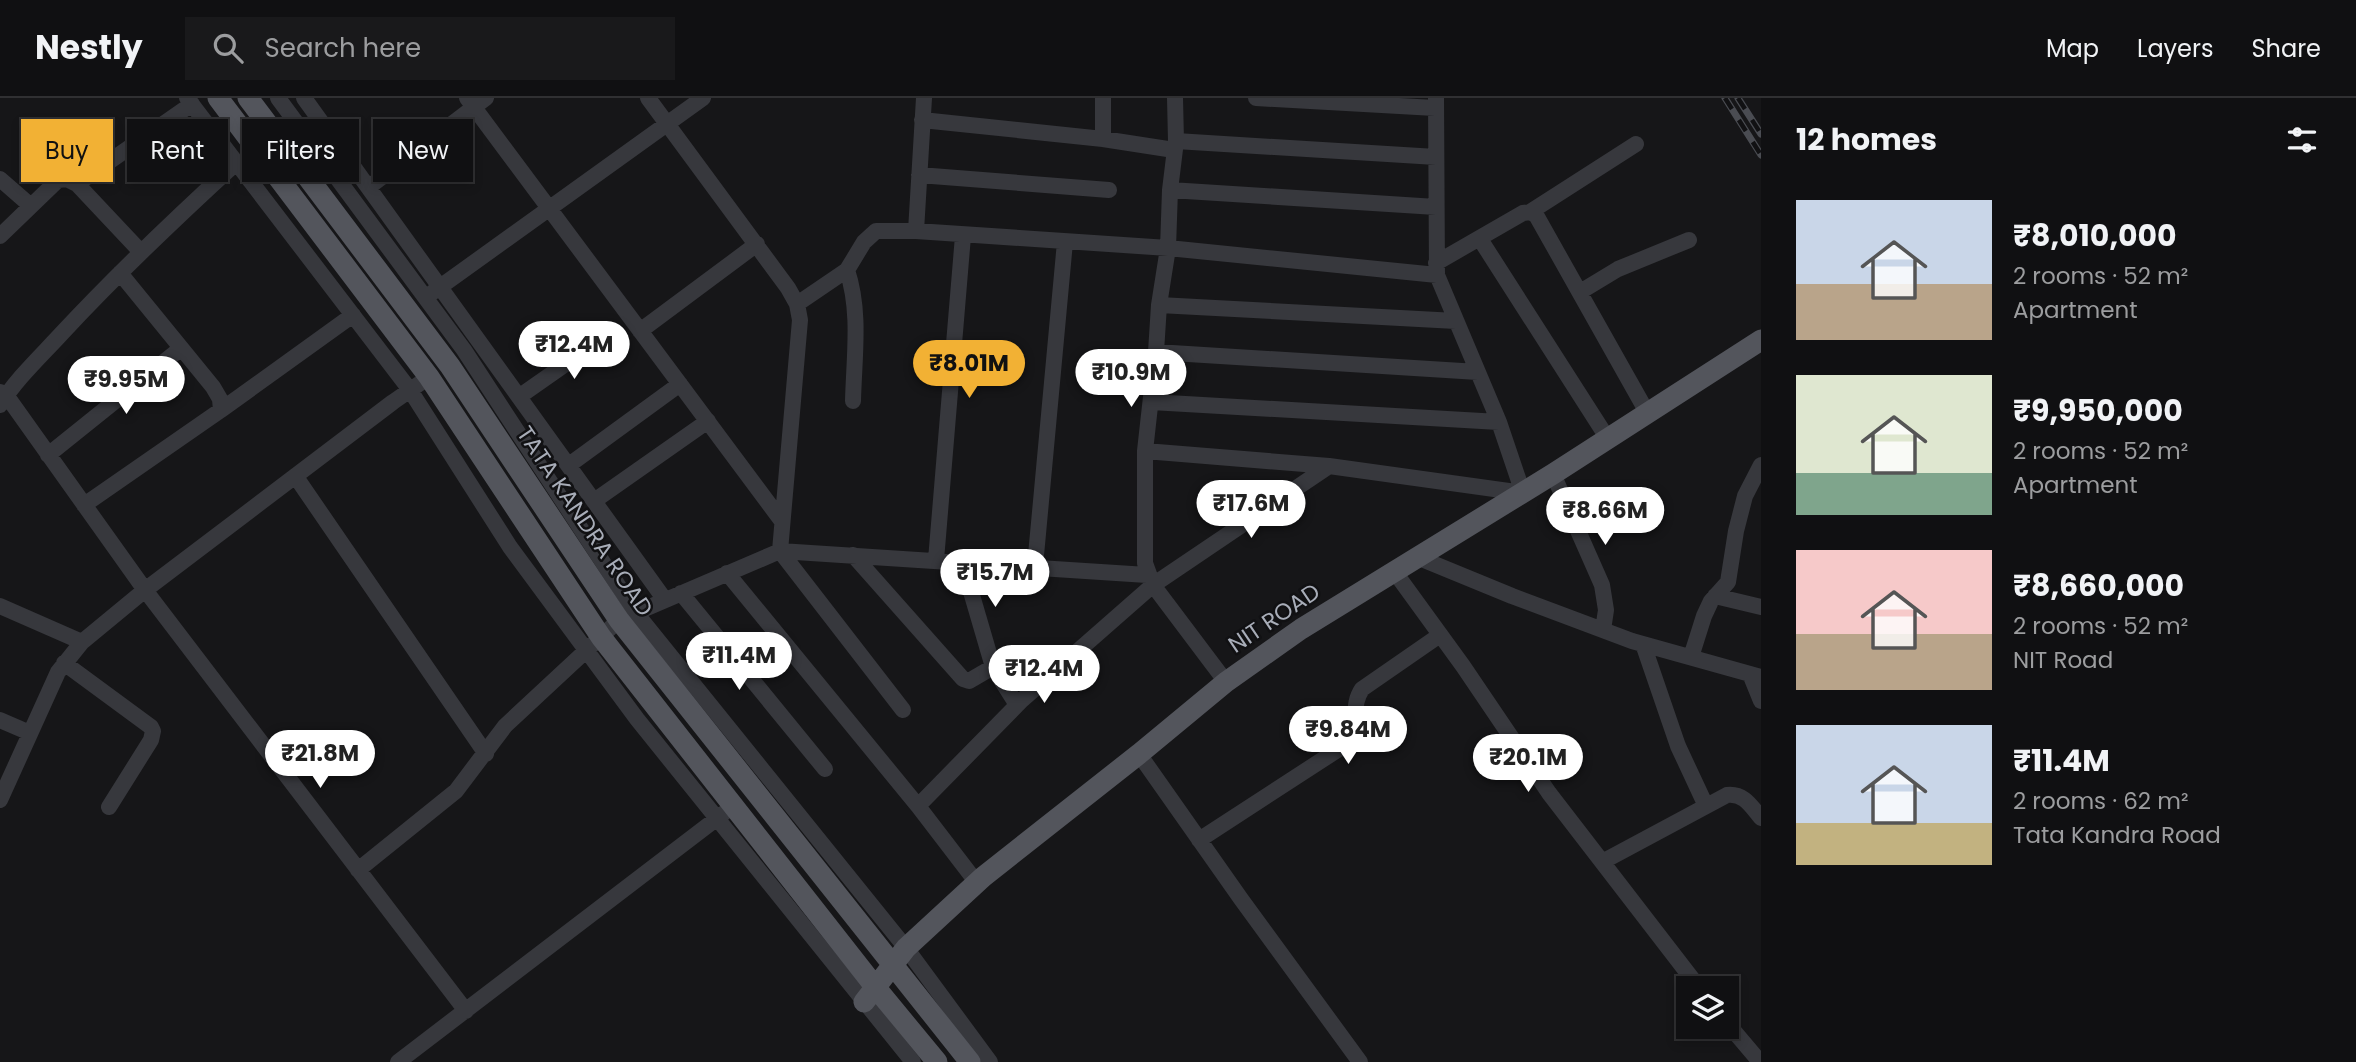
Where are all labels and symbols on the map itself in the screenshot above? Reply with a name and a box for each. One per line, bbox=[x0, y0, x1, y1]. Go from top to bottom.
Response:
pin: ₹12.4M bbox=[517, 322, 631, 381]
pin: ₹8.01M bbox=[912, 341, 1026, 400]
pin: ₹10.9M bbox=[1074, 350, 1188, 409]
pin: ₹9.95M bbox=[69, 356, 183, 416]
street label: TATA KANDRA ROAD bbox=[509, 420, 661, 622]
pin: ₹17.6M bbox=[1194, 480, 1308, 540]
pin: ₹8.66M bbox=[1548, 488, 1662, 547]
pin: ₹15.7M bbox=[938, 550, 1052, 609]
street label: NIT ROAD bbox=[1222, 576, 1326, 660]
pin: ₹11.4M bbox=[682, 632, 796, 692]
pin: ₹12.4M bbox=[987, 646, 1101, 705]
pin: ₹9.84M bbox=[1291, 706, 1405, 766]
pin: ₹21.8M bbox=[263, 730, 377, 790]
pin: ₹20.1M bbox=[1471, 734, 1585, 794]

